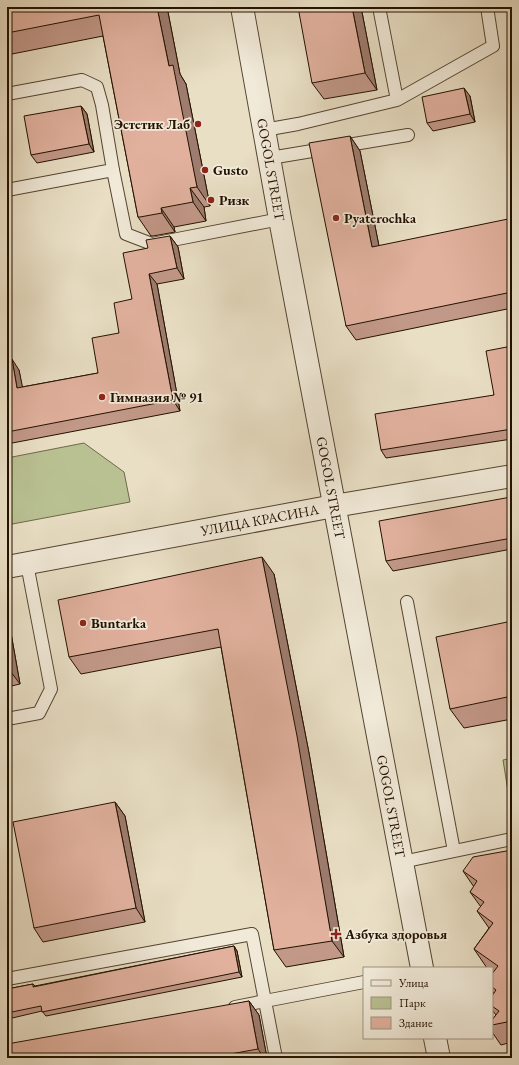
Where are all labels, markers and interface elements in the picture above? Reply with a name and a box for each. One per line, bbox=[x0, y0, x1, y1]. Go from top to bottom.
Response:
place label: Эстетик Лаб bbox=[114, 115, 190, 133]
street label: GOGOL STREET bbox=[253, 117, 289, 223]
marker: Эстетик Лаб bbox=[193, 119, 203, 129]
place label: Gusto bbox=[213, 161, 248, 179]
marker: Gusto bbox=[200, 165, 210, 175]
place label: Ризк bbox=[219, 191, 250, 209]
marker: Ризк bbox=[206, 195, 216, 205]
place label: Pyaterochka bbox=[344, 209, 417, 227]
marker: Pyaterochka bbox=[331, 213, 341, 223]
place label: Гимназия № 91 bbox=[110, 388, 204, 406]
marker: Гимназия № 91 bbox=[97, 392, 107, 402]
street label: GOGOL STREET bbox=[312, 435, 350, 541]
street label: УЛИЦА КРАСИНА bbox=[198, 500, 320, 540]
place label: Buntarka bbox=[91, 614, 147, 632]
marker: Buntarka bbox=[78, 618, 88, 628]
street label: GOGOL STREET bbox=[373, 753, 410, 859]
place label: Азбука здоровья bbox=[344, 925, 448, 943]
marker: Азбука здоровья bbox=[330, 928, 342, 940]
legend bbox=[363, 967, 493, 1039]
text: Улица bbox=[398, 975, 429, 991]
text: Парк bbox=[399, 995, 426, 1011]
text: Здание bbox=[399, 1015, 433, 1031]

